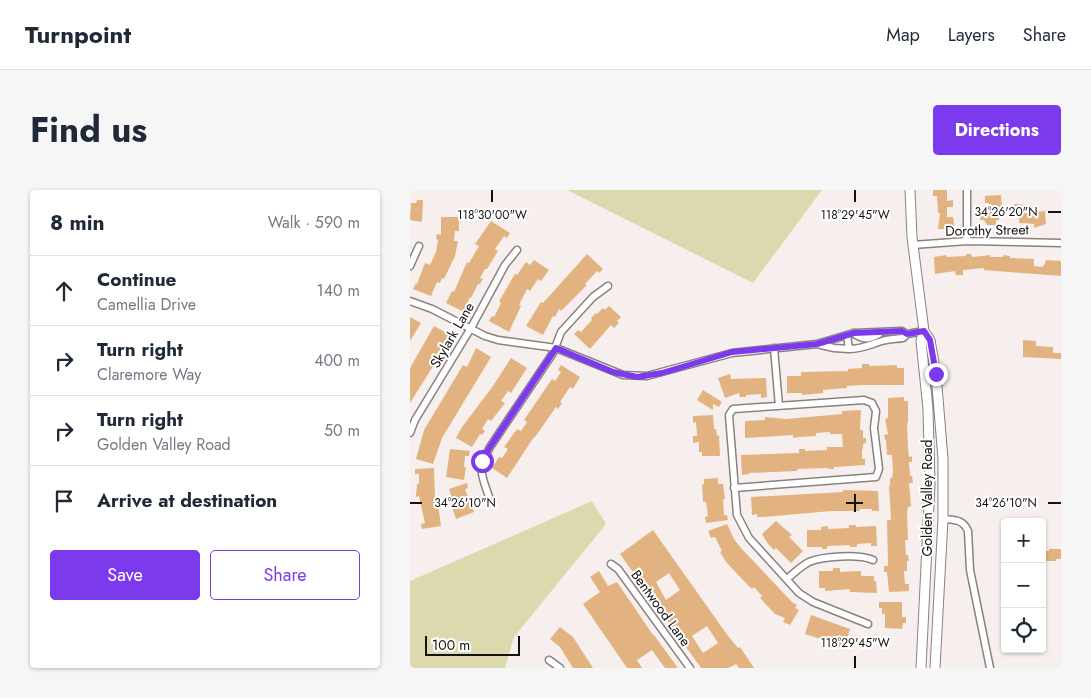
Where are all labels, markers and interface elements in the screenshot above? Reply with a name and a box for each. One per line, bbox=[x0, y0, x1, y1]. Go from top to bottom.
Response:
text: Turnpoint bbox=[25, 17, 131, 52]
text: Map bbox=[886, 22, 920, 48]
text: Layers bbox=[948, 22, 995, 48]
text: Share bbox=[1023, 22, 1066, 48]
text: Find us bbox=[30, 105, 147, 155]
button: Directions bbox=[933, 105, 1061, 155]
text: 34°26'20"N bbox=[975, 203, 1037, 221]
text: 118°30'00"W bbox=[457, 206, 527, 224]
text: 118°29'45"W bbox=[820, 206, 890, 224]
text: 8 min bbox=[50, 208, 105, 238]
text: Walk · 590 m bbox=[268, 211, 360, 234]
street label: Dorothy Street bbox=[945, 219, 1030, 241]
text: Continue bbox=[97, 266, 176, 293]
icon: ahead bbox=[50, 277, 78, 305]
text: 140 m bbox=[317, 279, 360, 302]
text: Camellia Drive bbox=[97, 293, 196, 316]
street label: Skylark Lane bbox=[425, 298, 479, 372]
text: Turn right bbox=[97, 336, 183, 363]
icon: right bbox=[50, 347, 78, 375]
text: 400 m bbox=[314, 349, 360, 372]
text: Claremore Way bbox=[97, 363, 201, 386]
route end bbox=[925, 363, 948, 386]
text: Turn right bbox=[97, 406, 183, 433]
icon: right bbox=[50, 417, 78, 445]
text: 50 m bbox=[324, 419, 360, 442]
text: Golden Valley Road bbox=[97, 433, 231, 456]
street label: Golden Valley Road bbox=[917, 439, 937, 557]
route start bbox=[471, 450, 494, 473]
icon: arrive bbox=[50, 487, 78, 515]
text: Arrive at destination bbox=[97, 487, 277, 514]
text: 34°26'10"N bbox=[434, 494, 496, 512]
text: 34°26'10"N bbox=[975, 494, 1037, 512]
map controls bbox=[1001, 518, 1046, 653]
button: + bbox=[1001, 518, 1046, 563]
button: Save bbox=[50, 550, 200, 600]
button: Share bbox=[210, 550, 360, 600]
button: − bbox=[1001, 563, 1046, 608]
street label: Bentwood Lane bbox=[626, 566, 696, 650]
button: locate bbox=[1001, 608, 1046, 653]
scale bar bbox=[425, 633, 520, 656]
text: 118°29'45"W bbox=[820, 634, 890, 652]
text: 100 m bbox=[432, 635, 470, 655]

